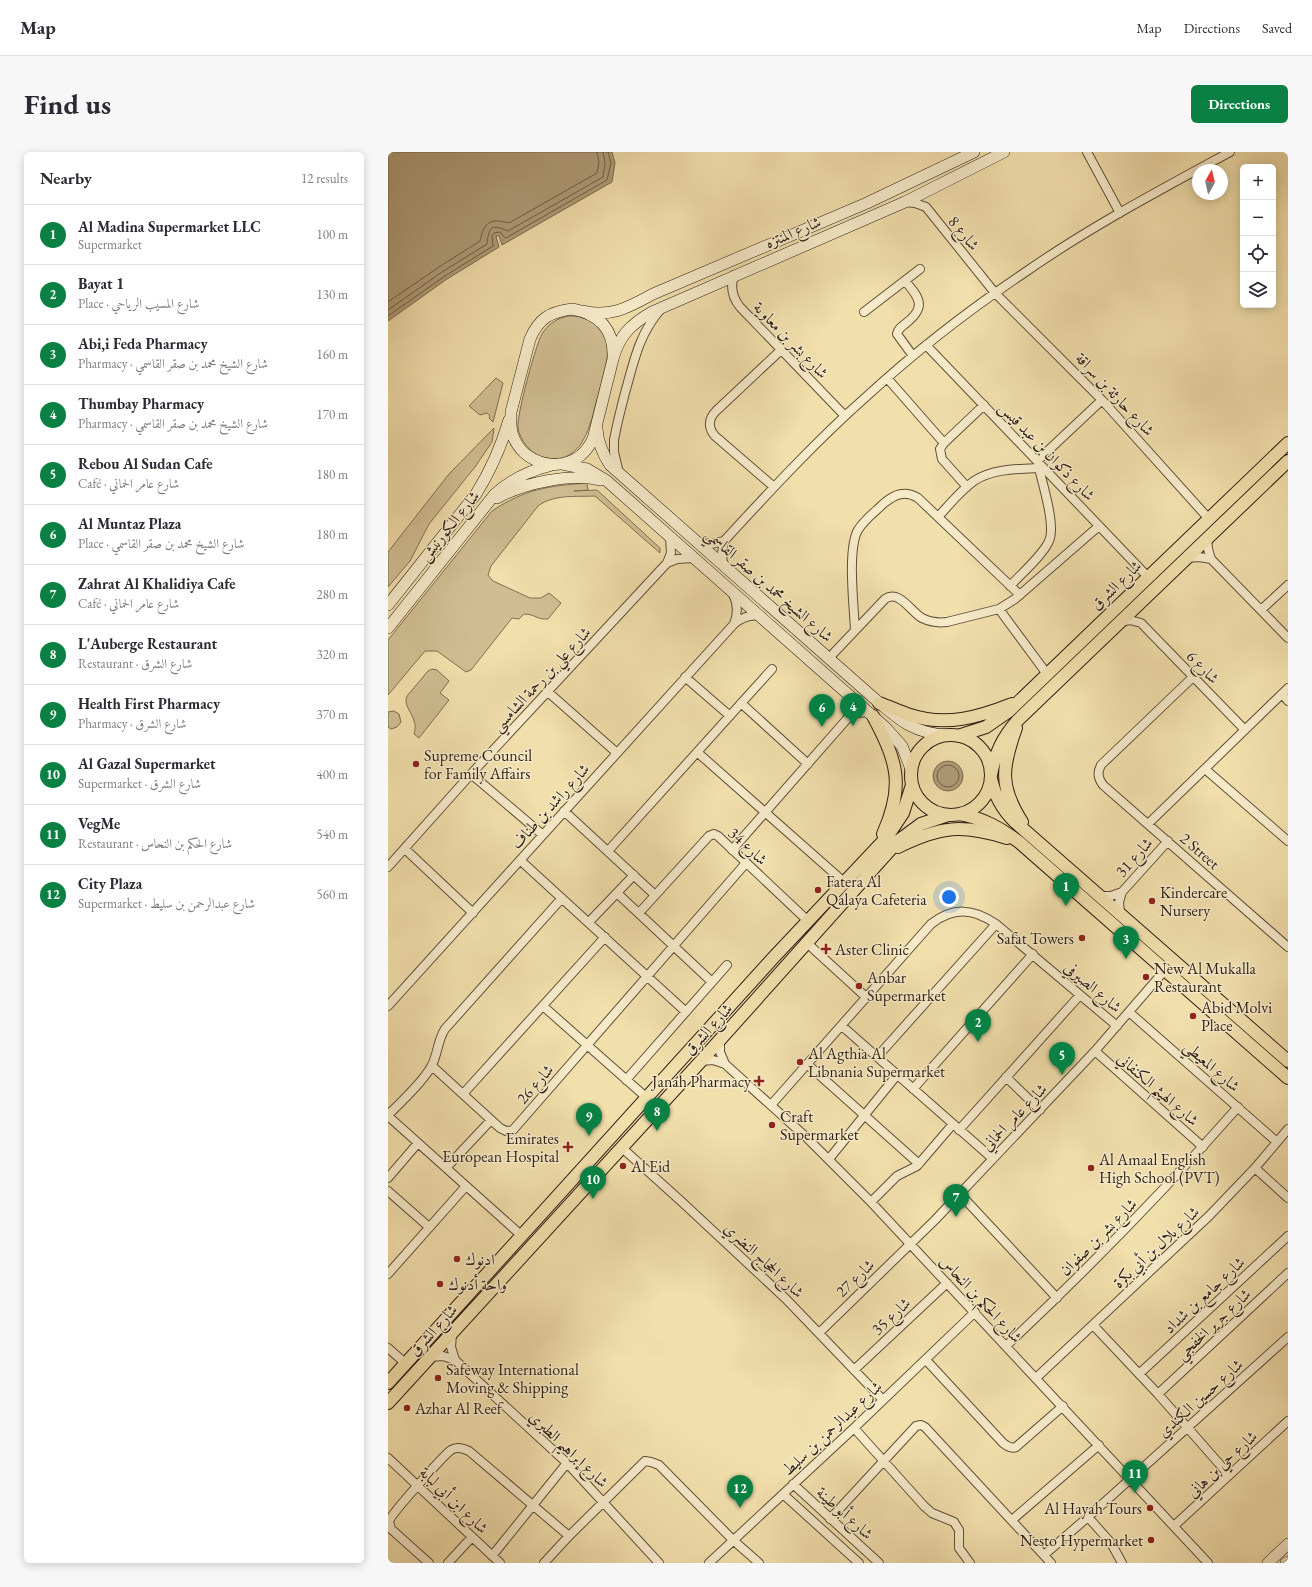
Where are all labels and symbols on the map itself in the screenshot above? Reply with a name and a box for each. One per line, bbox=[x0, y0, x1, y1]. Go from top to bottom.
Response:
north arrow bbox=[1192, 164, 1228, 200]
street label: شارع المنتزه bbox=[762, 211, 825, 256]
street label: شارع 8 bbox=[941, 211, 984, 257]
street label: شارع بشر بن معاوية bbox=[747, 297, 833, 385]
street label: شارع حارثة بن سراقة bbox=[1069, 348, 1159, 442]
street label: شارع ذكوان بن عبد قيس bbox=[992, 397, 1100, 507]
street label: شارع الكورنيش bbox=[414, 486, 486, 568]
street label: شارع الشيخ محمد بن صقر القاسمي bbox=[697, 523, 838, 650]
street label: شارع الشرق bbox=[1086, 556, 1148, 617]
street label: شارع علي بن رحمة الشامسي bbox=[487, 622, 599, 739]
street label: شارع 6 bbox=[1180, 646, 1224, 690]
pin: 4 bbox=[840, 693, 866, 726]
pin: 6 bbox=[809, 694, 835, 727]
place label: Supreme Council for Family Affairs bbox=[424, 745, 532, 784]
marker: Supreme Council for Family Affairs bbox=[411, 759, 421, 769]
street label: شارع راشد بن طناف bbox=[506, 759, 596, 855]
street label: شارع 34 bbox=[722, 823, 772, 872]
street label: 2 Street bbox=[1176, 828, 1224, 874]
street label: شارع 31 bbox=[1111, 833, 1160, 883]
place label: Fatera Al Qalaya Cafeteria bbox=[826, 871, 927, 910]
pin: 1 bbox=[1053, 873, 1079, 906]
place label: Kindercare Nursery bbox=[1160, 882, 1227, 921]
marker: Fatera Al Qalaya Cafeteria bbox=[813, 885, 823, 895]
your location bbox=[939, 887, 959, 907]
marker: Kindercare Nursery bbox=[1147, 896, 1157, 906]
pin: 3 bbox=[1113, 926, 1139, 959]
place label: Safat Towers bbox=[997, 928, 1074, 949]
marker: Safat Towers bbox=[1077, 933, 1087, 943]
place label: Aster Clinic bbox=[834, 939, 909, 960]
marker: Aster Clinic bbox=[820, 943, 832, 955]
street label: شارع الصيرفي bbox=[1058, 957, 1126, 1020]
place label: New Al Mukalla Restaurant bbox=[1154, 958, 1257, 997]
place label: Anbar Supermarket bbox=[866, 967, 946, 1006]
marker: New Al Mukalla Restaurant bbox=[1141, 972, 1151, 982]
marker: Anbar Supermarket bbox=[854, 981, 864, 991]
place label: Abid Molvi Place bbox=[1200, 997, 1272, 1036]
street label: شارع الشرق bbox=[679, 999, 739, 1062]
pin: 2 bbox=[965, 1009, 991, 1042]
marker: Abid Molvi Place bbox=[1188, 1011, 1198, 1021]
street label: شارع المعيطي bbox=[1176, 1036, 1245, 1100]
pin: 5 bbox=[1049, 1042, 1075, 1075]
place label: Al Agthia Al Libnania Supermarket bbox=[807, 1043, 945, 1082]
street label: شارع الهيثم الكنفاني bbox=[1109, 1048, 1203, 1135]
marker: Al Agthia Al Libnania Supermarket bbox=[795, 1057, 805, 1067]
street label: شارع 26 bbox=[512, 1060, 560, 1110]
place label: Janah Pharmacy bbox=[650, 1071, 752, 1092]
marker: Janah Pharmacy bbox=[754, 1076, 764, 1086]
street label: شارع عامر الحماني bbox=[976, 1079, 1054, 1157]
pin: 8 bbox=[644, 1098, 670, 1131]
pin: 9 bbox=[576, 1103, 602, 1136]
place label: Craft Supermarket bbox=[780, 1106, 859, 1145]
marker: Craft Supermarket bbox=[767, 1120, 777, 1130]
place label: Emirates European Hospital bbox=[442, 1128, 559, 1167]
marker: Emirates European Hospital bbox=[562, 1141, 574, 1153]
place label: Al Amaal English High School (PVT) bbox=[1098, 1149, 1220, 1188]
place label: Al Eid bbox=[630, 1156, 671, 1177]
marker: Al Eid bbox=[618, 1161, 628, 1171]
marker: Al Amaal English High School (PVT) bbox=[1086, 1163, 1096, 1173]
pin: 10 bbox=[580, 1166, 606, 1199]
pin: 7 bbox=[943, 1184, 969, 1217]
street label: شارع بشر بن صفوان bbox=[1055, 1194, 1144, 1283]
street label: شارع بلال بن أبي بكرة bbox=[1107, 1201, 1206, 1295]
street label: شارع الحجاج النضري bbox=[717, 1218, 808, 1305]
place label: ادنوك bbox=[465, 1249, 495, 1270]
street label: شارع الحكم بن النحاس bbox=[931, 1251, 1027, 1351]
street label: شارع جامع بن شداد bbox=[1159, 1252, 1253, 1342]
marker: ادنوك bbox=[452, 1254, 462, 1264]
street label: شارع 27 bbox=[831, 1254, 881, 1304]
place label: واحة أدنوك bbox=[448, 1273, 507, 1295]
marker: واحة أدنوك bbox=[435, 1279, 445, 1289]
street label: شارع جرير الخفجي bbox=[1171, 1284, 1259, 1368]
street label: شارع 35 bbox=[867, 1293, 917, 1342]
street label: شارع الشرق bbox=[404, 1300, 464, 1363]
street label: شارع حسين الكندي bbox=[1153, 1354, 1249, 1444]
place label: Safeway International Moving & Shipping bbox=[446, 1359, 579, 1398]
marker: Safeway International Moving & Shipping bbox=[433, 1373, 443, 1383]
street label: شارع عبدالرحمن بن سليط bbox=[777, 1376, 889, 1482]
place label: Azhar Al Reef bbox=[414, 1398, 504, 1419]
marker: Azhar Al Reef bbox=[402, 1403, 412, 1413]
street label: شارع إبراهيم الطبري bbox=[521, 1406, 613, 1496]
street label: شارع حي بن هاني bbox=[1182, 1426, 1264, 1504]
pin: 11 bbox=[1122, 1460, 1148, 1493]
street label: شارع ابن أبي لبابة bbox=[413, 1461, 494, 1540]
pin: 12 bbox=[727, 1475, 753, 1508]
street label: شارع أبو طينة bbox=[810, 1481, 878, 1546]
place label: Al Hayah Tours bbox=[1043, 1498, 1142, 1519]
marker: Al Hayah Tours bbox=[1145, 1503, 1155, 1513]
place label: Nesto Hypermarket bbox=[1020, 1530, 1143, 1551]
marker: Nesto Hypermarket bbox=[1146, 1535, 1156, 1545]

